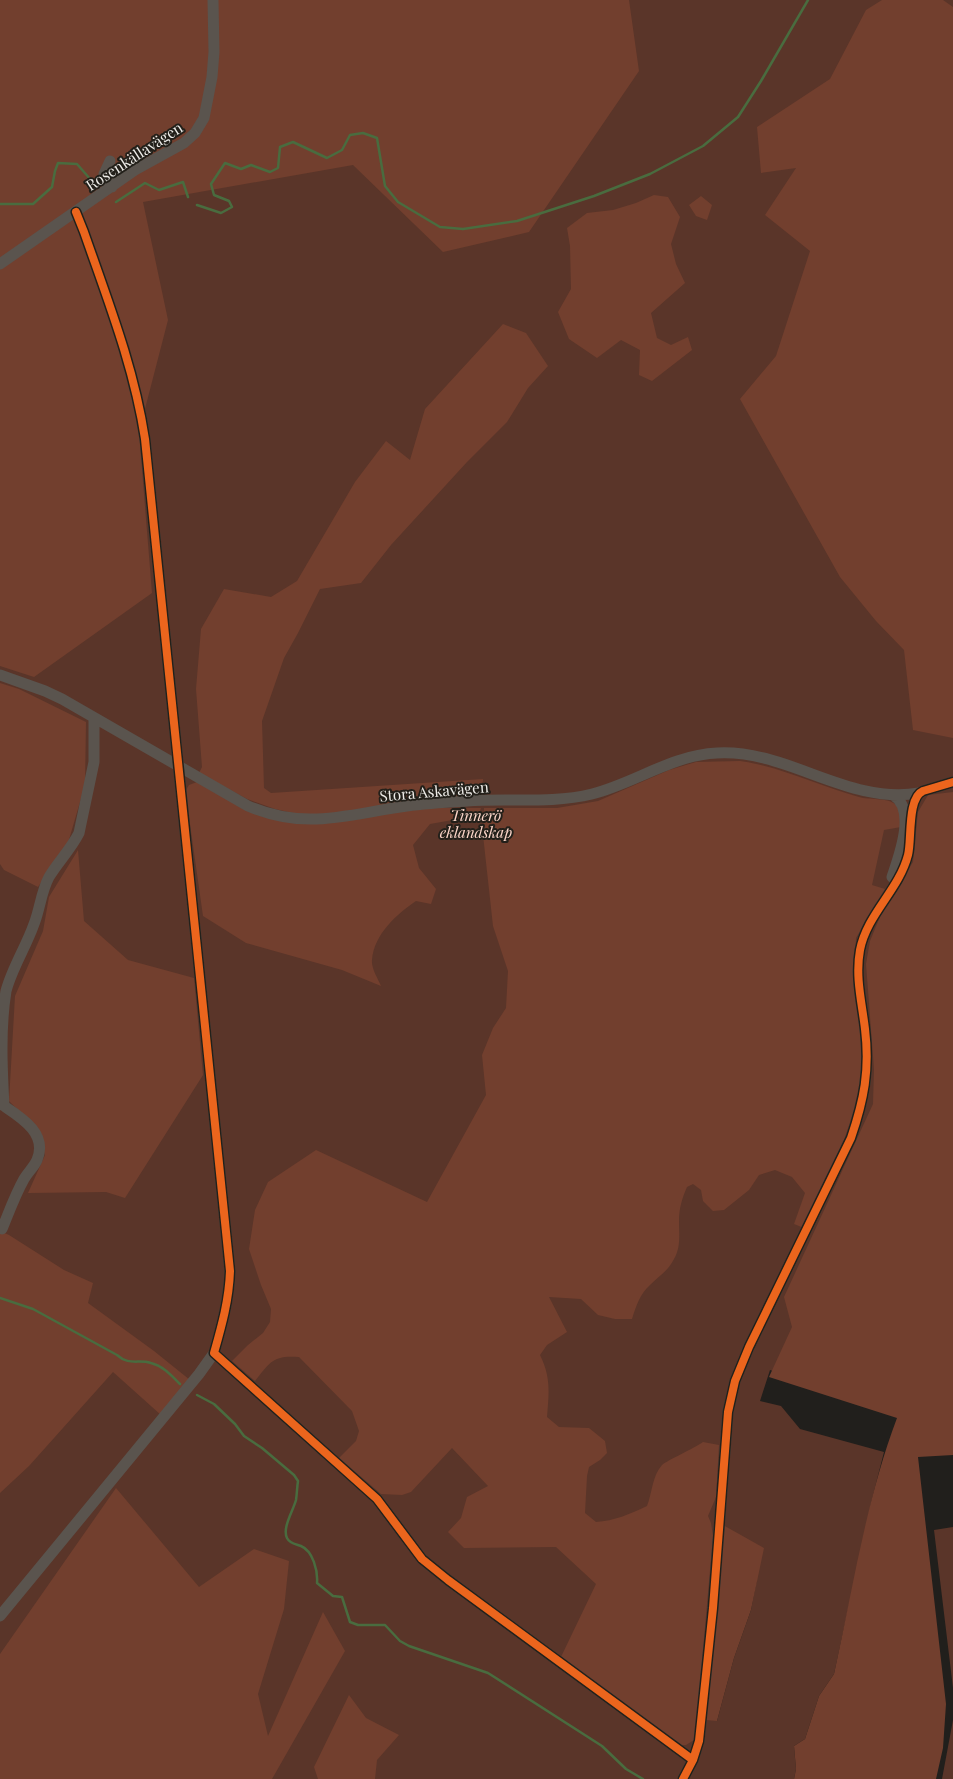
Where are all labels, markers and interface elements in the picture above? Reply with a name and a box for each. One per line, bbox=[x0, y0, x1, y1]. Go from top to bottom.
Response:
street label: Rosenkällavägen bbox=[82, 117, 186, 195]
street label: Stora Askavägen bbox=[379, 776, 489, 806]
park label: Tinnerö eklandskap bbox=[440, 805, 512, 842]

